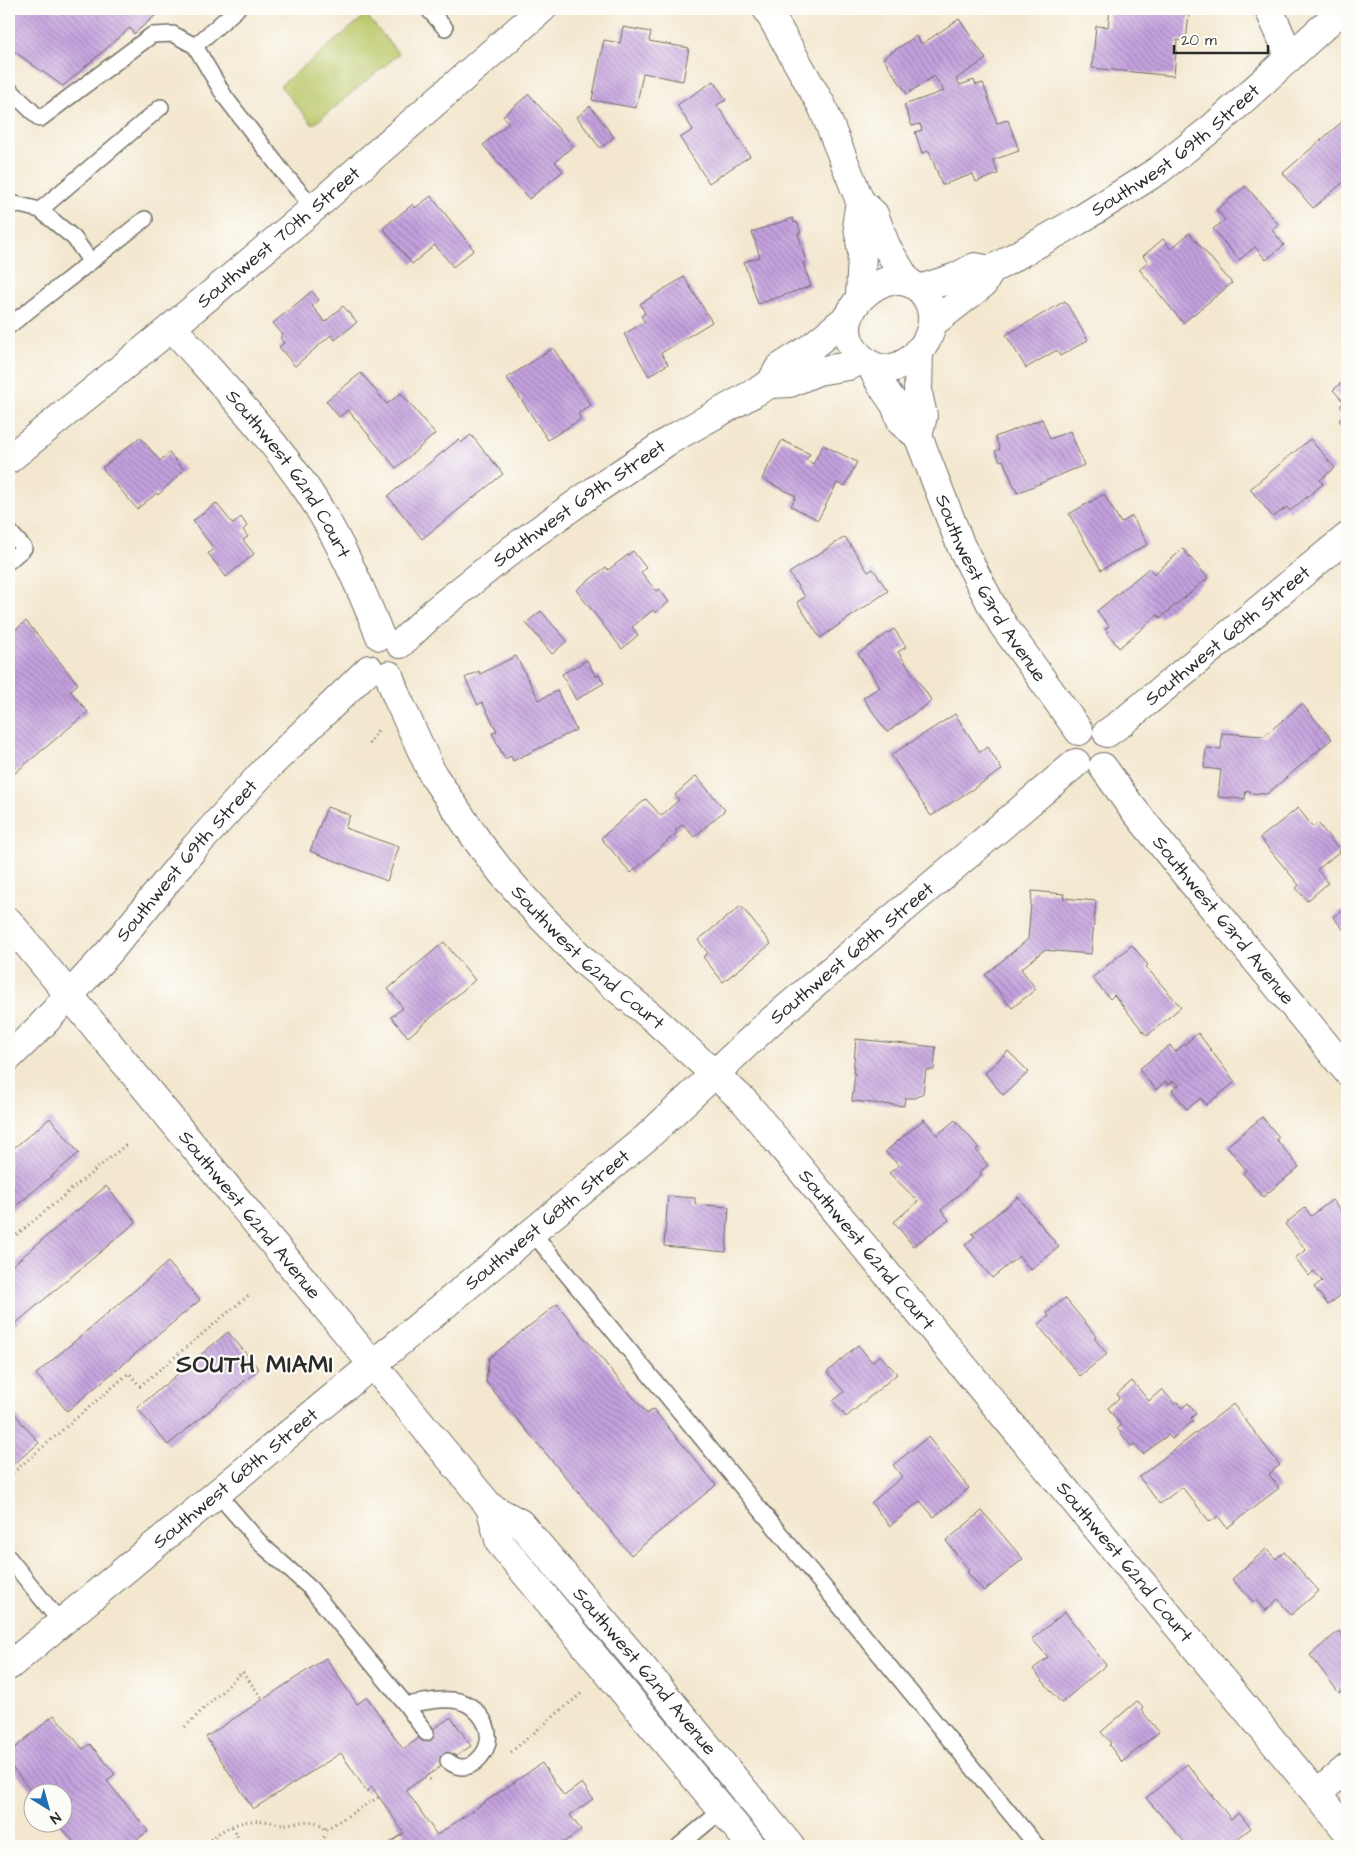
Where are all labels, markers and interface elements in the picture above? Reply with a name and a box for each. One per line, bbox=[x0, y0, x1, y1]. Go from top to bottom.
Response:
scale bar bbox=[1174, 22, 1267, 54]
text: 20 m bbox=[1181, 30, 1217, 51]
street label: Southwest 69th Street bbox=[1086, 77, 1266, 223]
street label: Southwest 70th Street bbox=[191, 160, 367, 314]
street label: Southwest 62nd Court bbox=[219, 383, 358, 563]
street label: Southwest 69th Street bbox=[487, 433, 671, 574]
street label: Southwest 63rd Avenue bbox=[929, 490, 1053, 688]
street label: Southwest 68th Street bbox=[1139, 559, 1316, 712]
street label: Southwest 69th Street bbox=[109, 773, 264, 948]
street label: Southwest 63rd Avenue bbox=[1146, 830, 1301, 1011]
street label: Southwest 68th Street bbox=[764, 875, 940, 1030]
street label: Southwest 62nd Court bbox=[505, 879, 671, 1036]
street label: Southwest 62nd Avenue bbox=[172, 1124, 327, 1305]
street label: Southwest 68th Street bbox=[458, 1143, 636, 1297]
street label: Southwest 62nd Court bbox=[792, 1163, 942, 1336]
district label: SOUTH MIAMI bbox=[175, 1348, 334, 1382]
street label: Southwest 68th Street bbox=[147, 1401, 324, 1555]
street label: Southwest 62nd Court bbox=[1050, 1475, 1200, 1648]
street label: Southwest 62nd Avenue bbox=[567, 1581, 723, 1761]
north arrow bbox=[22, 1782, 72, 1832]
text: N bbox=[46, 1807, 65, 1828]

